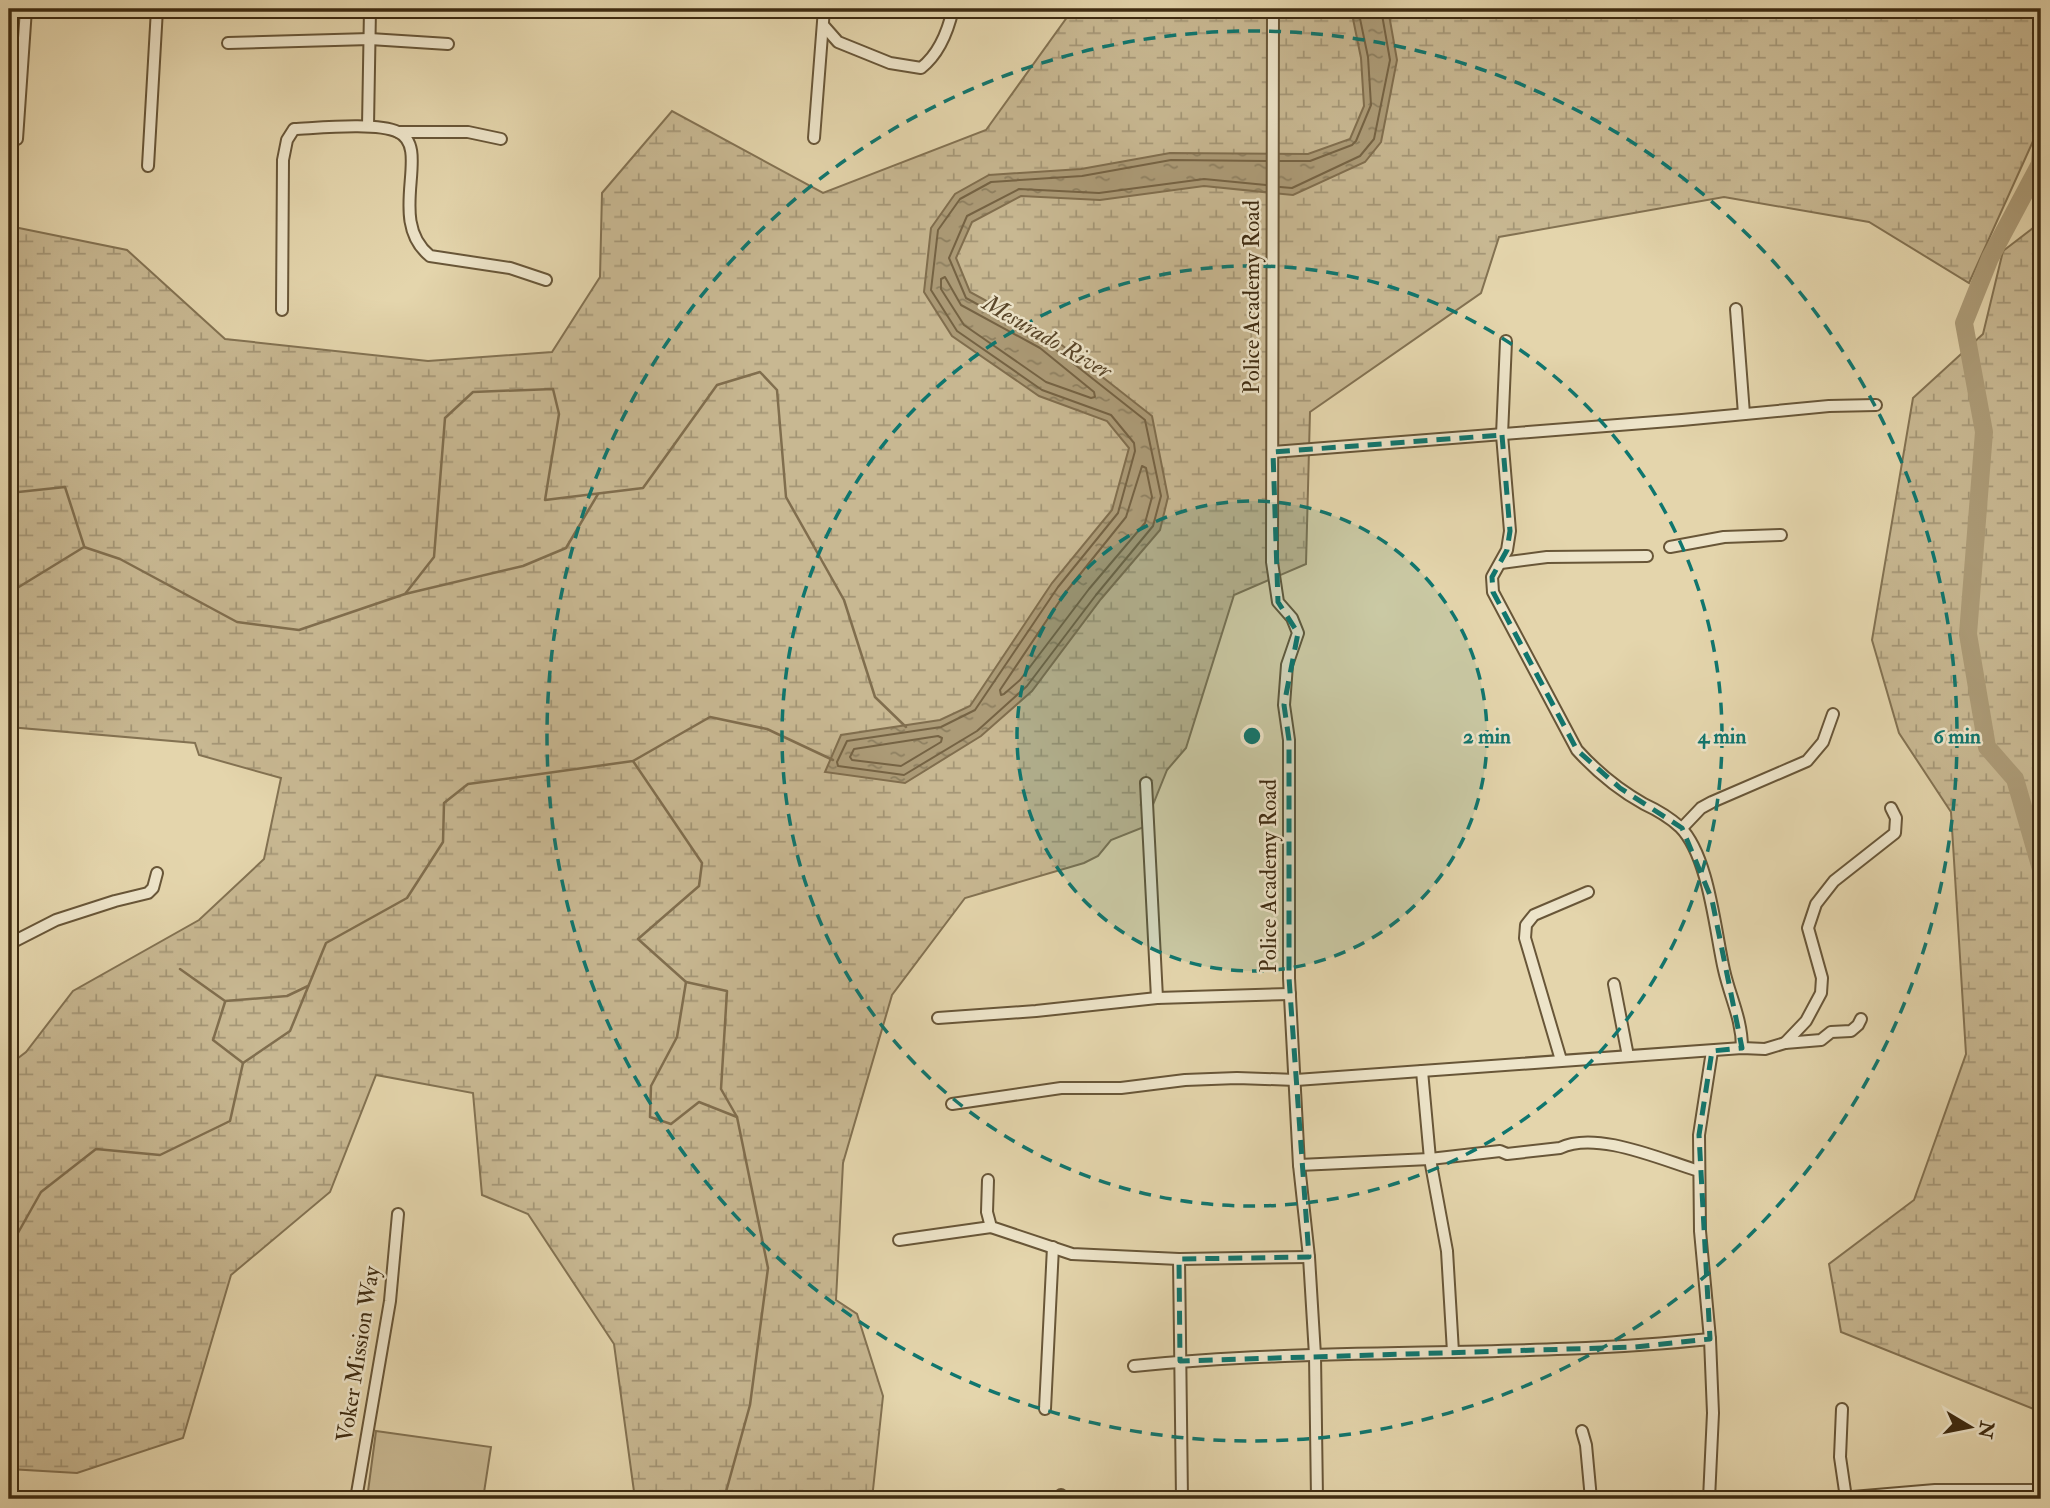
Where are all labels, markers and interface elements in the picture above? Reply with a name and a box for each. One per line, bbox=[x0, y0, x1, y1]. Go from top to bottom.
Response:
street label: Police Academy Road bbox=[1237, 200, 1266, 394]
water label: Mesurado River bbox=[975, 287, 1118, 387]
text: 2 min bbox=[1463, 723, 1511, 750]
text: 4 min bbox=[1697, 723, 1746, 750]
text: 6 min bbox=[1933, 723, 1981, 750]
centre of rings bbox=[1240, 724, 1264, 748]
street label: Police Academy Road bbox=[1254, 779, 1283, 973]
street label: Voker Mission Way bbox=[330, 1263, 386, 1444]
north arrow bbox=[1934, 1392, 2004, 1462]
text: N bbox=[1972, 1418, 1999, 1441]

